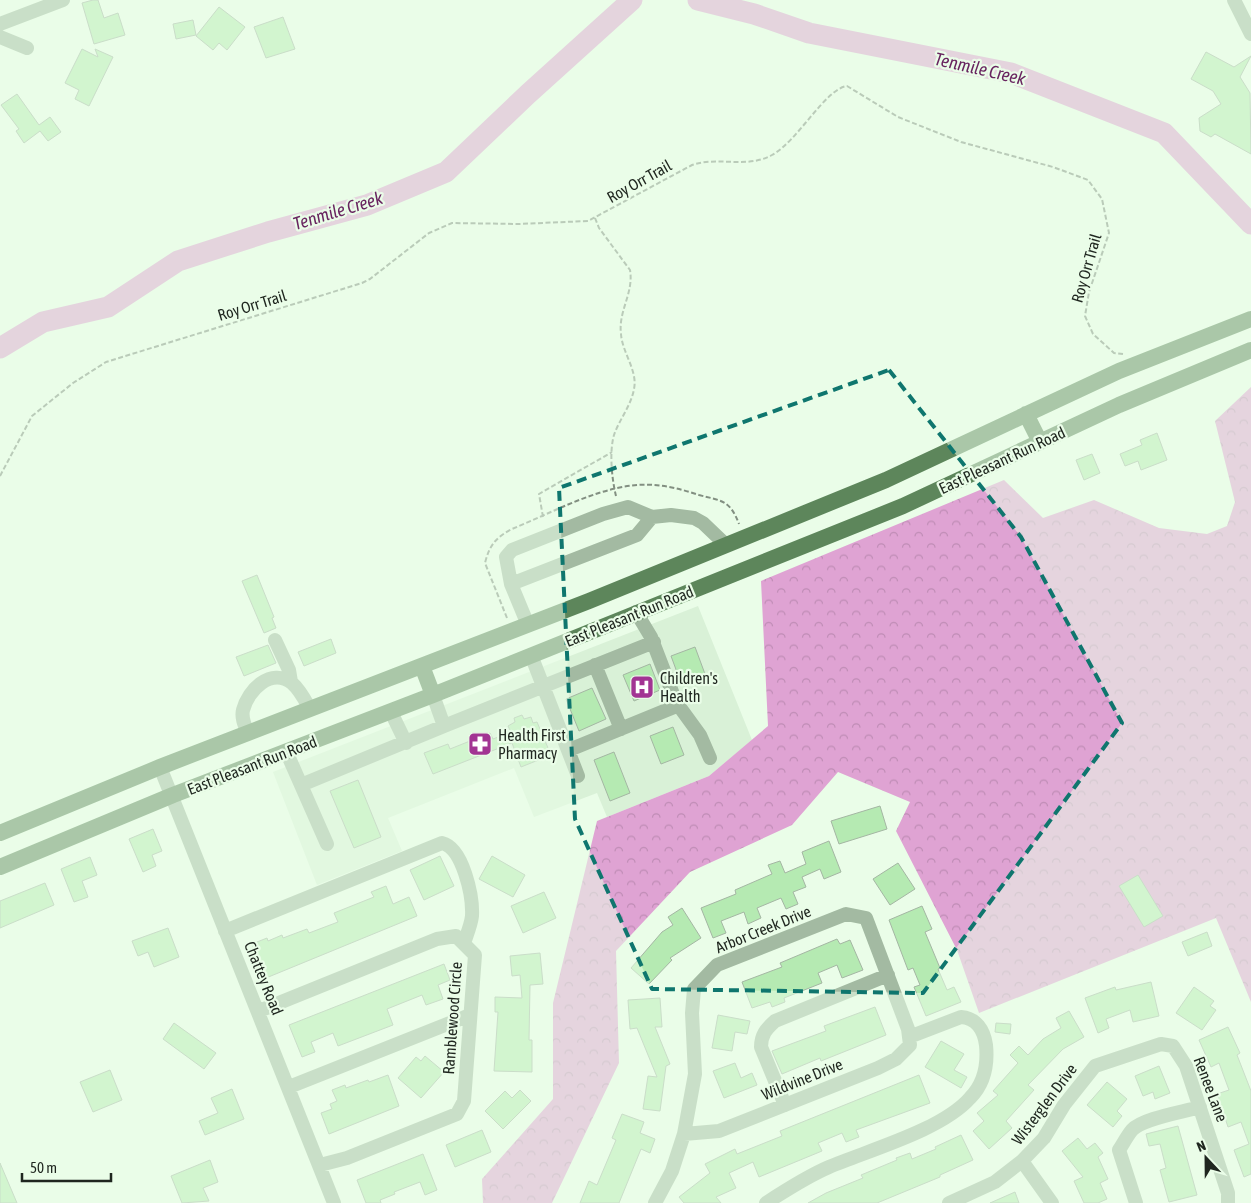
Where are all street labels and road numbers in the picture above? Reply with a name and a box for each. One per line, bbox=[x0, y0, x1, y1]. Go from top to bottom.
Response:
street label: Roy Orr Trail bbox=[604, 156, 676, 207]
street label: Roy Orr Trail bbox=[1068, 231, 1106, 305]
street label: Roy Orr Trail bbox=[215, 286, 290, 325]
street label: East Pleasant Run Road bbox=[936, 423, 1068, 497]
street label: East Pleasant Run Road bbox=[562, 582, 696, 650]
street label: East Pleasant Run Road bbox=[185, 732, 319, 798]
street label: Arbor Creek Drive bbox=[713, 902, 813, 956]
street label: Chattey Road bbox=[240, 939, 287, 1018]
street label: Ramblewood Circle bbox=[439, 961, 465, 1075]
street label: Renee Lane bbox=[1190, 1054, 1232, 1124]
street label: Wildvine Drive bbox=[759, 1055, 845, 1103]
street label: Wisterglen Drive bbox=[1008, 1060, 1081, 1148]

